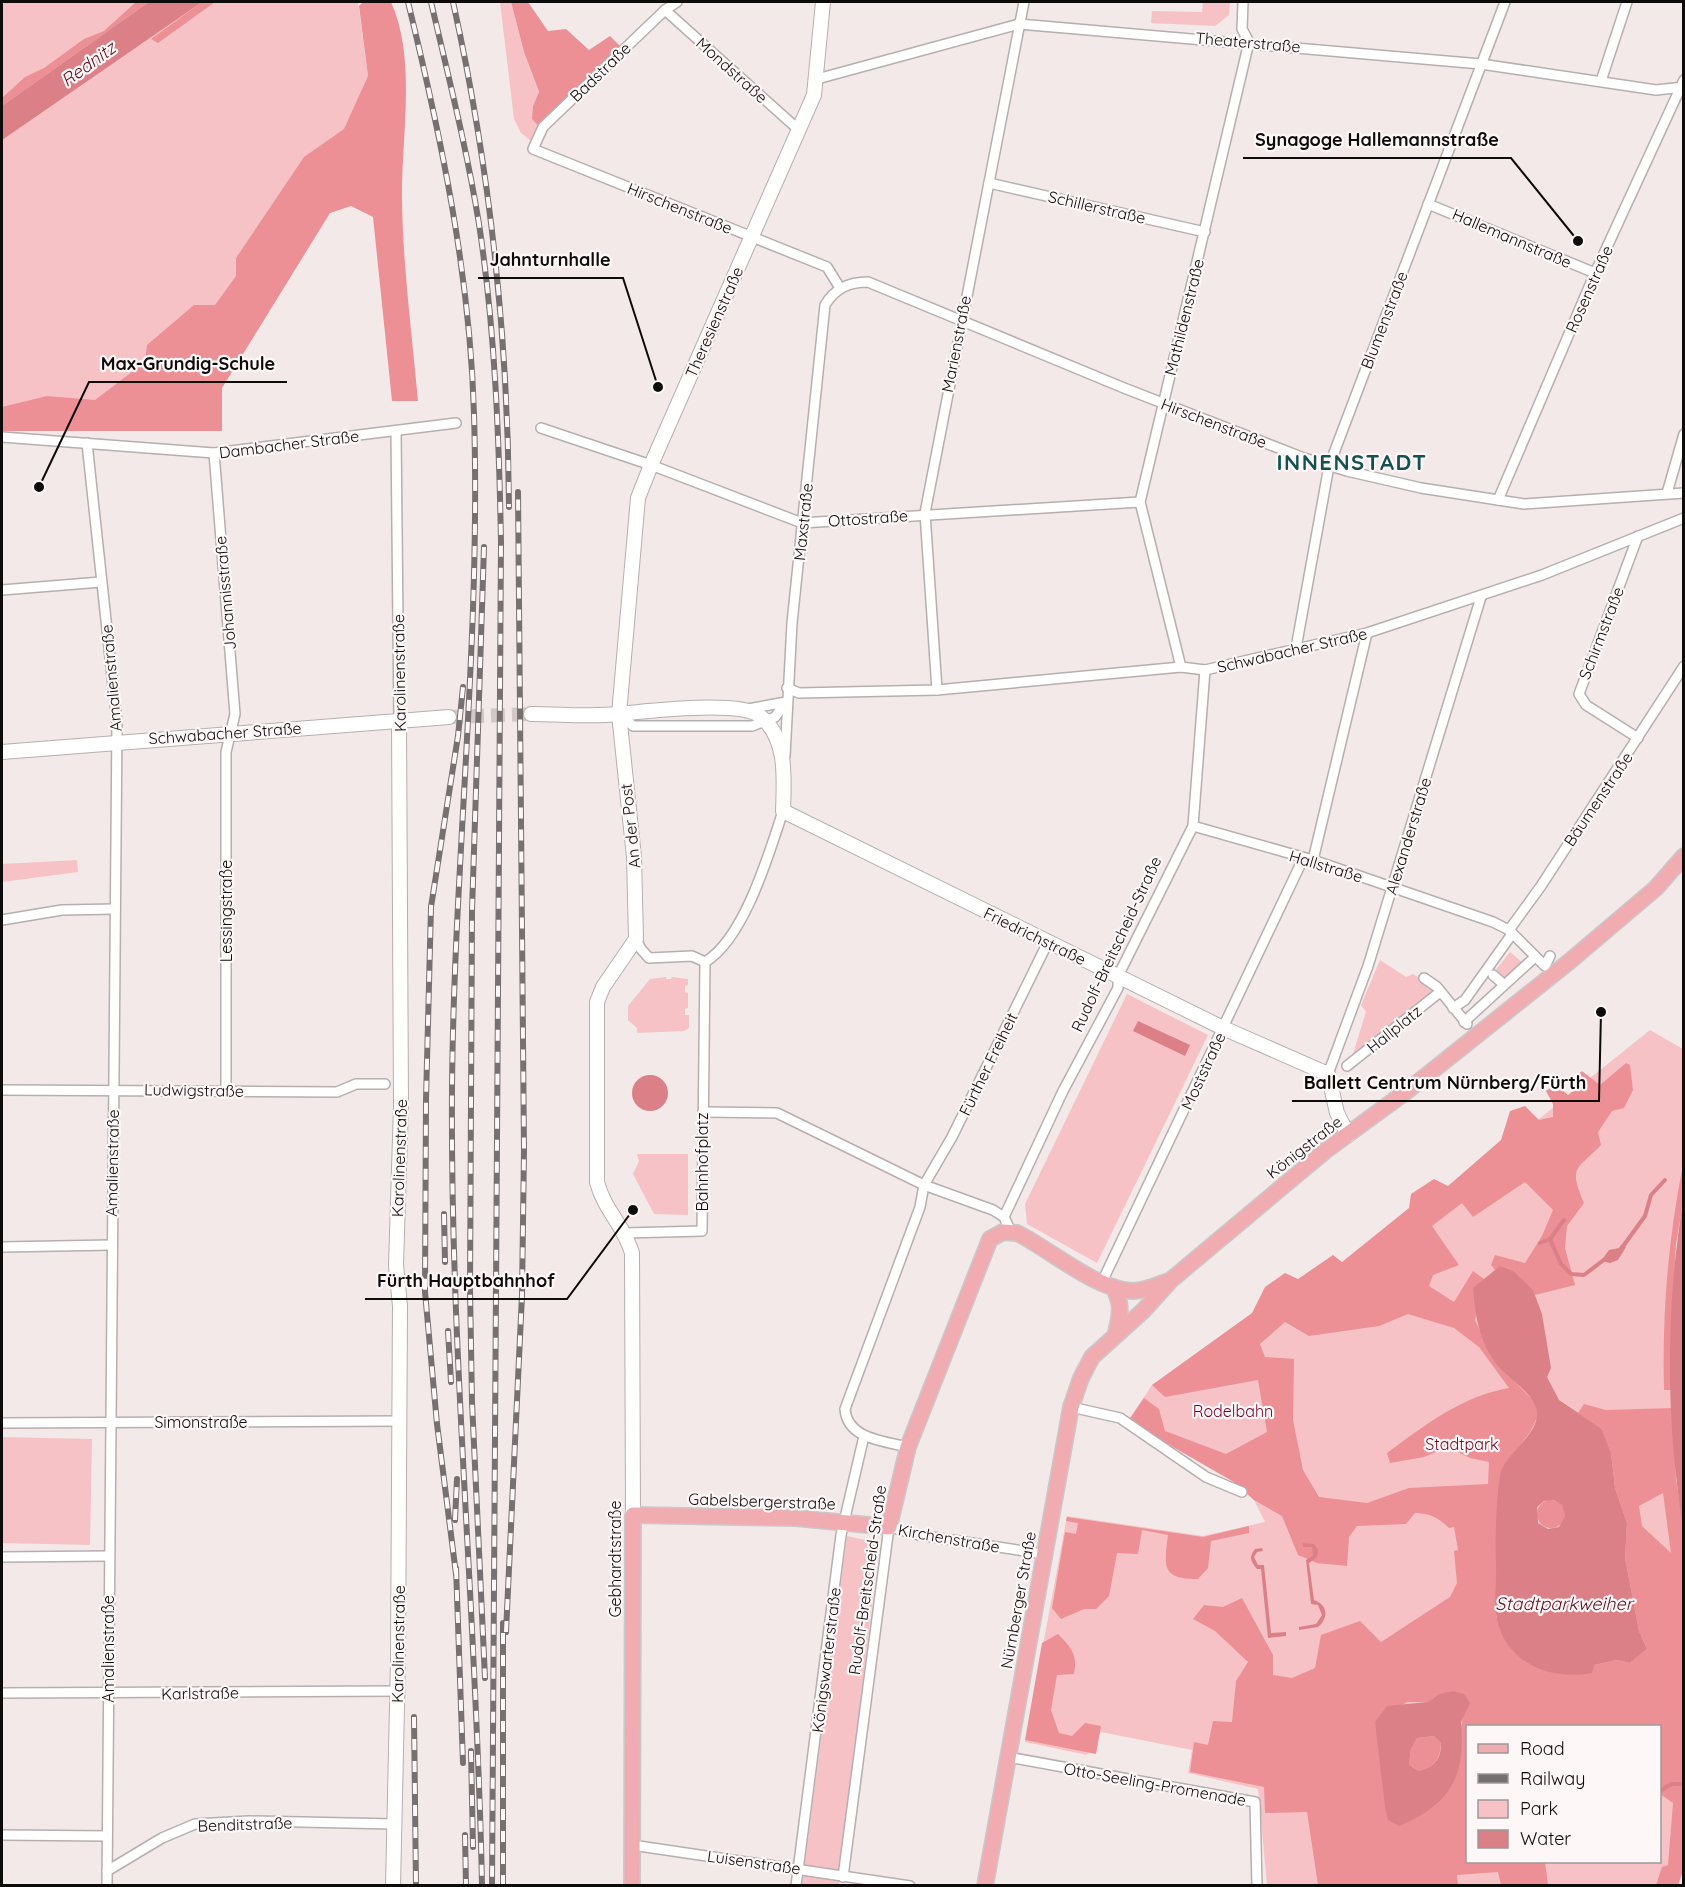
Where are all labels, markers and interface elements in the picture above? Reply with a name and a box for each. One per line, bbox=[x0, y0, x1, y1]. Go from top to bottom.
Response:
street label: Theaterstraße bbox=[1195, 27, 1301, 57]
street label: Mondstraße bbox=[692, 33, 772, 107]
water label: Rednitz bbox=[56, 35, 122, 92]
street label: Badstraße bbox=[565, 38, 635, 106]
callout: Synagoge Hallemannstraße bbox=[1243, 122, 1511, 158]
text: Synagoge Hallemannstraße bbox=[1255, 128, 1499, 151]
street label: Hirschenstraße bbox=[625, 178, 735, 238]
street label: Schillerstraße bbox=[1046, 186, 1148, 228]
street label: Hallemannstraße bbox=[1449, 204, 1575, 272]
callout: Jahnturnhalle bbox=[478, 242, 623, 278]
street label: Rosenstraße bbox=[1561, 242, 1617, 336]
text: Jahnturnhalle bbox=[490, 248, 611, 271]
street label: Mathildenstraße bbox=[1160, 257, 1208, 377]
street label: Theresienstraße bbox=[681, 263, 747, 381]
street label: Blumenstraße bbox=[1356, 268, 1412, 372]
street label: Marienstraße bbox=[937, 294, 975, 394]
callout: Max-Grundig-Schule bbox=[89, 346, 287, 382]
text: Max-Grundig-Schule bbox=[101, 352, 275, 375]
street label: Hirschenstraße bbox=[1158, 394, 1270, 452]
street label: Dambacher Straße bbox=[218, 425, 360, 463]
district label: INNENSTADT bbox=[1276, 448, 1428, 476]
street label: Maxstraße bbox=[789, 482, 817, 562]
street label: Ottostraße bbox=[827, 505, 909, 531]
street label: Johannisstraße bbox=[210, 535, 240, 651]
street label: Schirmstraße bbox=[1574, 584, 1628, 682]
street label: Karolinenstraße bbox=[388, 614, 410, 732]
street label: Schwabacher Straße bbox=[1215, 623, 1369, 677]
street label: Amalienstraße bbox=[96, 624, 126, 732]
street label: Schwabacher Straße bbox=[148, 718, 302, 748]
street label: Bäumenstraße bbox=[1559, 748, 1637, 850]
street label: Alexanderstraße bbox=[1381, 775, 1435, 897]
street label: An der Post bbox=[616, 783, 644, 869]
street label: Hallstraße bbox=[1287, 845, 1365, 887]
street label: Rudolf-Breitscheid-Straße bbox=[1067, 853, 1165, 1035]
street label: Lessingstraße bbox=[216, 860, 236, 962]
street label: Friedrichstraße bbox=[980, 903, 1090, 969]
street label: Hallplatz bbox=[1363, 1001, 1425, 1057]
street label: Fürther Freiheit bbox=[954, 1009, 1022, 1119]
street label: Moststraße bbox=[1176, 1029, 1230, 1113]
callout: Ballett Centrum Nürnberg/Fürth bbox=[1292, 1065, 1599, 1101]
text: Ballett Centrum Nürnberg/Fürth bbox=[1304, 1071, 1586, 1094]
street label: Ludwigstraße bbox=[144, 1079, 244, 1101]
street label: Karolinenstraße bbox=[387, 1099, 411, 1217]
street label: Amalienstraße bbox=[101, 1109, 123, 1217]
street label: Königstraße bbox=[1262, 1111, 1346, 1183]
street label: Bahnhofplatz bbox=[692, 1112, 712, 1212]
callout: Fürth Hauptbahnhof bbox=[365, 1263, 567, 1299]
text: Fürth Hauptbahnhof bbox=[377, 1269, 555, 1292]
park label: Rodelbahn bbox=[1193, 1401, 1273, 1421]
street label: Simonstraße bbox=[154, 1412, 248, 1432]
park label: Stadtpark bbox=[1425, 1434, 1499, 1454]
street label: Rudolf-Breitscheid-Straße bbox=[844, 1484, 890, 1676]
street label: Gabelsbergerstraße bbox=[688, 1488, 836, 1514]
street label: Gebhardtstraße bbox=[605, 1500, 625, 1618]
street label: Kirchenstraße bbox=[897, 1519, 1001, 1557]
street label: Nürnberger Straße bbox=[996, 1530, 1040, 1670]
street label: Karolinenstraße bbox=[387, 1585, 409, 1703]
street label: Königswarterstraße bbox=[807, 1586, 845, 1734]
water label: Stadtparkweiher bbox=[1495, 1592, 1635, 1615]
street label: Amalienstraße bbox=[98, 1595, 118, 1703]
street label: Karlstraße bbox=[161, 1682, 239, 1704]
legend bbox=[1466, 1725, 1661, 1863]
text: Road bbox=[1520, 1737, 1565, 1760]
street label: Otto-Seeling-Promenade bbox=[1062, 1758, 1248, 1810]
text: Railway bbox=[1520, 1767, 1586, 1790]
text: Park bbox=[1520, 1797, 1558, 1820]
street label: Benditstraße bbox=[197, 1812, 293, 1836]
text: Water bbox=[1520, 1827, 1571, 1850]
street label: Luisenstraße bbox=[706, 1846, 802, 1878]

